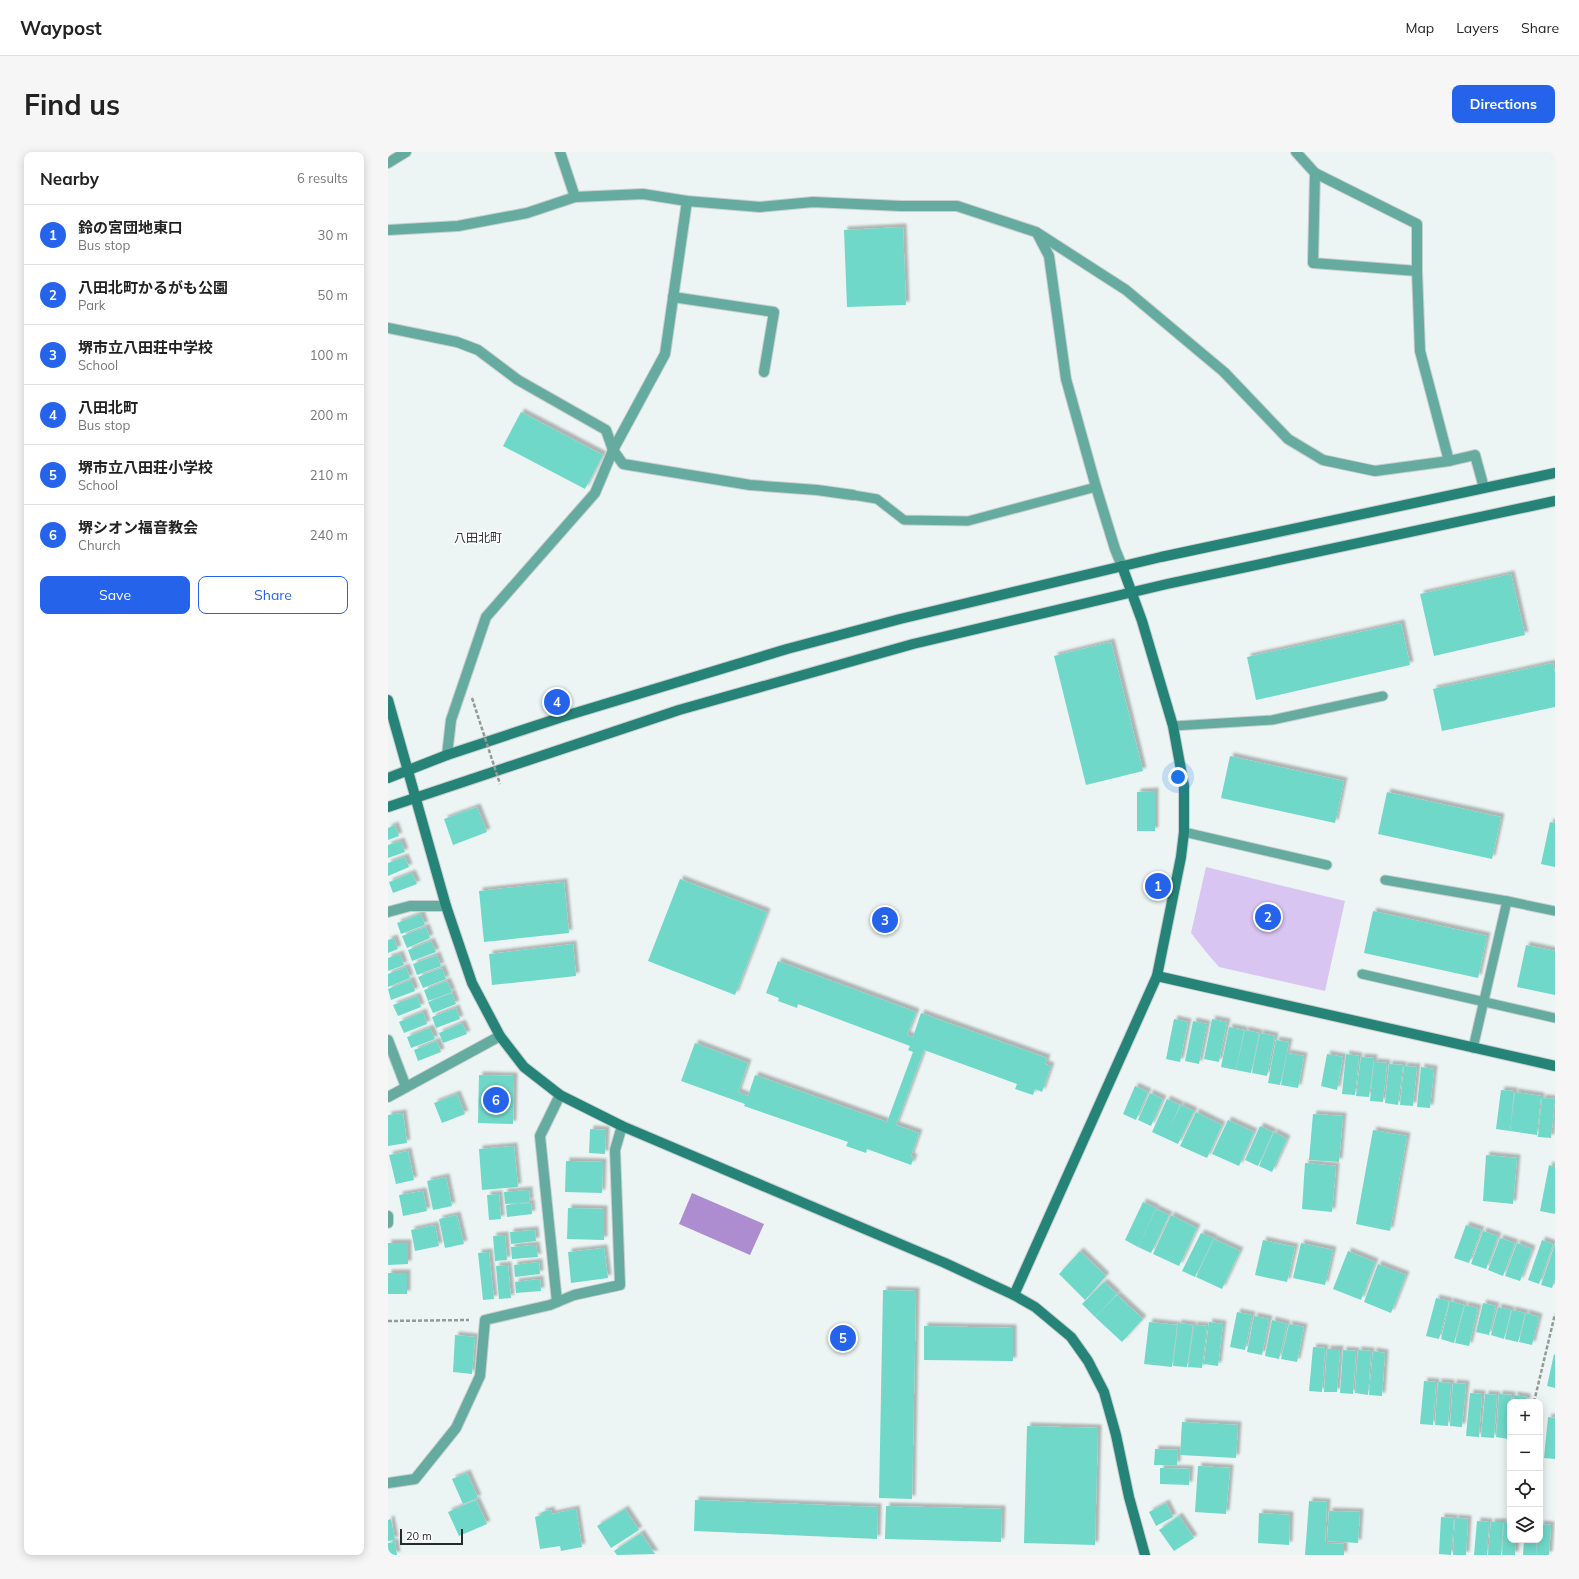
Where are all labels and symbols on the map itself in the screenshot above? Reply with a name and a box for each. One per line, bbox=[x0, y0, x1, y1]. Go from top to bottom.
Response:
district label: 八田北町 bbox=[454, 530, 502, 545]
pin: 4 bbox=[544, 687, 570, 717]
your location bbox=[1168, 767, 1188, 787]
pin: 1 bbox=[1145, 871, 1171, 901]
pin: 2 bbox=[1255, 902, 1281, 932]
pin: 3 bbox=[872, 905, 898, 935]
pin: 6 bbox=[483, 1085, 509, 1115]
pin: 5 bbox=[830, 1323, 856, 1353]
scale bar bbox=[400, 1527, 463, 1546]

